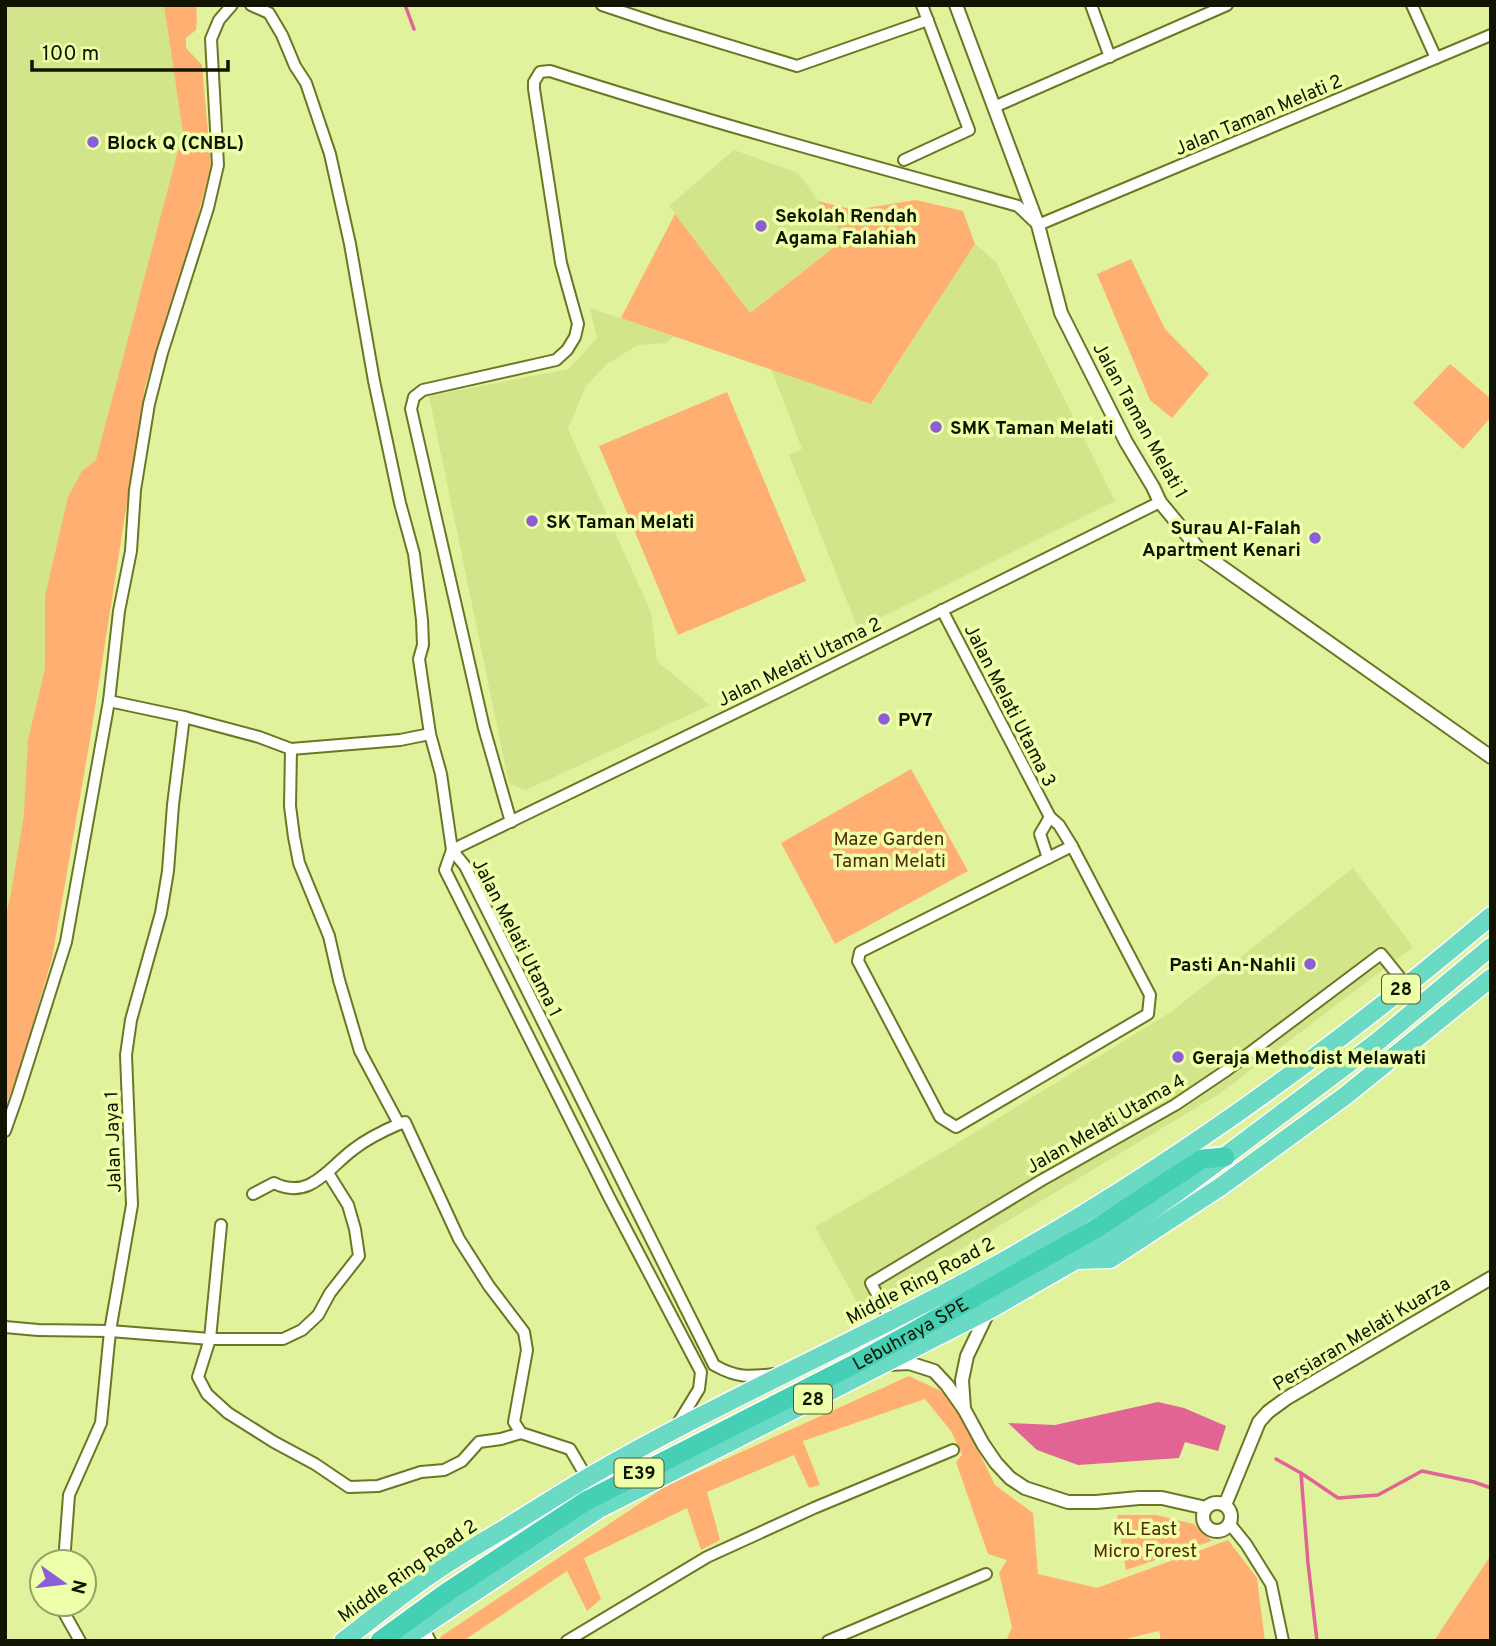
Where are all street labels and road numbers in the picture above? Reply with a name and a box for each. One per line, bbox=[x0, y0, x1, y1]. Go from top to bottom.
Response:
street label: Jalan Taman Melati 2 bbox=[1171, 70, 1346, 162]
street label: Jalan Taman Melati 1 bbox=[1086, 339, 1192, 503]
street label: Jalan Melati Utama 2 bbox=[714, 613, 886, 713]
street label: Jalan Melati Utama 3 bbox=[958, 620, 1061, 791]
street label: Jalan Melati Utama 1 bbox=[466, 854, 567, 1021]
road number: 28 bbox=[1382, 974, 1420, 1004]
street label: Jalan Melati Utama 4 bbox=[1022, 1069, 1190, 1180]
street label: Jalan Jaya 1 bbox=[100, 1090, 128, 1193]
street label: Middle Ring Road 2 bbox=[843, 1232, 999, 1331]
street label: Persiaran Melati Kuarza bbox=[1269, 1272, 1455, 1397]
street label: Lebuhraya SPE bbox=[849, 1293, 973, 1377]
road number: 28 bbox=[794, 1384, 832, 1414]
road number: E39 bbox=[614, 1458, 664, 1488]
street label: Middle Ring Road 2 bbox=[334, 1515, 483, 1629]

